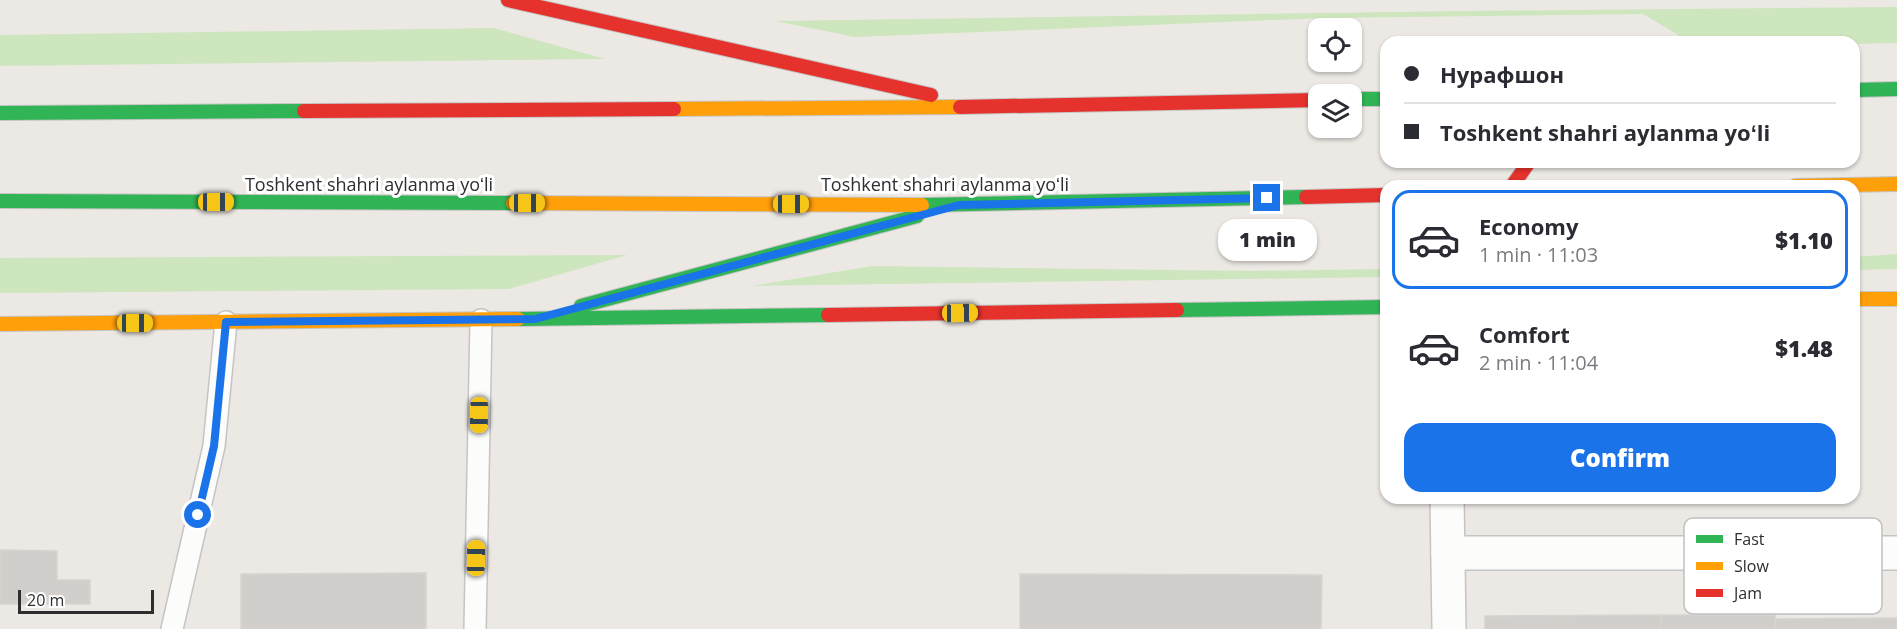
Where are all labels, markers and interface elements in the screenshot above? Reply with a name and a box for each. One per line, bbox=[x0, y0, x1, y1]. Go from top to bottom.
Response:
map controls bbox=[1308, 18, 1362, 138]
button: locate bbox=[1308, 18, 1362, 72]
text: Нурафшон bbox=[1440, 59, 1564, 89]
button: layers bbox=[1308, 84, 1362, 138]
text: Toshkent shahri aylanma yoʻli bbox=[1440, 117, 1770, 147]
street label: Toshkent shahri aylanma yoʻli bbox=[245, 172, 493, 196]
street label: Toshkent shahri aylanma yoʻli bbox=[821, 172, 1069, 196]
route end bbox=[1253, 184, 1280, 211]
car bbox=[198, 193, 234, 211]
car bbox=[509, 194, 545, 212]
car bbox=[773, 195, 809, 213]
text: Economy bbox=[1479, 211, 1578, 241]
icon: car bbox=[1407, 213, 1461, 267]
callout: 1 min bbox=[1218, 219, 1316, 261]
text: $1.10 bbox=[1775, 225, 1833, 255]
text: 1 min bbox=[1239, 226, 1296, 253]
text: 1 min · 11:03 bbox=[1479, 241, 1598, 268]
car bbox=[942, 304, 978, 322]
car bbox=[117, 314, 153, 332]
text: Comfort bbox=[1479, 319, 1570, 349]
icon: car bbox=[1407, 321, 1461, 375]
text: $1.48 bbox=[1775, 333, 1833, 363]
text: 2 min · 11:04 bbox=[1479, 349, 1598, 376]
car bbox=[470, 397, 488, 433]
button: Confirm bbox=[1404, 423, 1836, 492]
route start bbox=[184, 501, 211, 528]
legend bbox=[1684, 518, 1882, 614]
text: Fast bbox=[1734, 528, 1765, 550]
car bbox=[467, 540, 485, 576]
text: Slow bbox=[1734, 555, 1769, 577]
text: Jam bbox=[1732, 582, 1762, 604]
scale bar bbox=[18, 587, 154, 614]
text: 20 m bbox=[27, 589, 64, 611]

